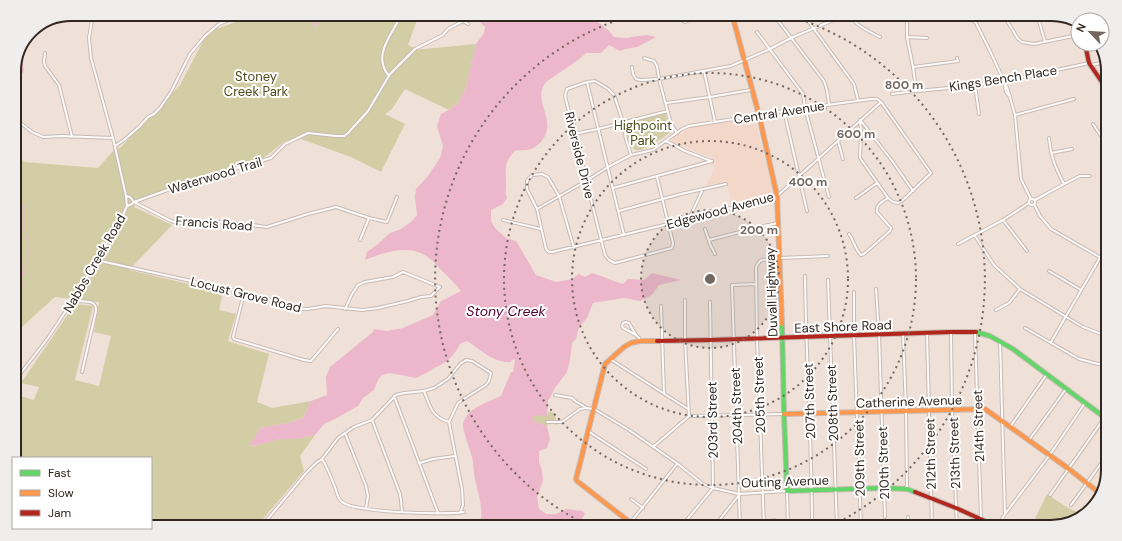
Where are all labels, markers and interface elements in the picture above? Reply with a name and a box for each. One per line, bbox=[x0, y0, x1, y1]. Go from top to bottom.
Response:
north arrow bbox=[1070, 12, 1110, 52]
text: N bbox=[1073, 21, 1089, 34]
street label: Kings Bench Place bbox=[948, 62, 1058, 95]
park label: Stoney Creek Park bbox=[224, 68, 289, 100]
text: 800 m bbox=[885, 77, 923, 93]
street label: Central Avenue bbox=[732, 97, 826, 128]
street label: Riverside Drive bbox=[561, 110, 599, 200]
park label: Highpoint Park bbox=[614, 117, 672, 149]
text: 600 m bbox=[837, 126, 875, 142]
street label: Waterwood Trail bbox=[166, 153, 264, 198]
text: 400 m bbox=[789, 174, 827, 190]
street label: Edgewood Avenue bbox=[665, 188, 776, 233]
street label: Nabbs Creek Road bbox=[59, 211, 130, 316]
street label: Francis Road bbox=[175, 212, 253, 235]
text: 200 m bbox=[740, 222, 778, 238]
street label: Duvall Highway bbox=[761, 247, 782, 337]
centre of rings bbox=[703, 272, 717, 286]
street label: Locust Grove Road bbox=[189, 273, 303, 316]
water label: Stony Creek bbox=[466, 302, 547, 320]
street label: East Shore Road bbox=[794, 316, 892, 337]
street label: 205th Street bbox=[750, 356, 769, 434]
street label: 207th Street bbox=[800, 363, 819, 439]
street label: 208th Street bbox=[823, 364, 842, 442]
street label: 204th Street bbox=[727, 367, 746, 445]
street label: 203rd Street bbox=[703, 381, 722, 459]
street label: 214th Street bbox=[969, 390, 988, 462]
street label: Catherine Avenue bbox=[855, 391, 963, 412]
street label: 213th Street bbox=[945, 417, 964, 489]
street label: 212th Street bbox=[921, 418, 940, 490]
street label: 209th Street bbox=[850, 419, 869, 497]
street label: 210th Street bbox=[874, 426, 893, 500]
legend bbox=[12, 457, 152, 529]
text: Fast bbox=[48, 465, 71, 481]
street label: Outing Avenue bbox=[741, 471, 829, 492]
text: Slow bbox=[48, 485, 74, 501]
text: Jam bbox=[48, 505, 71, 521]

